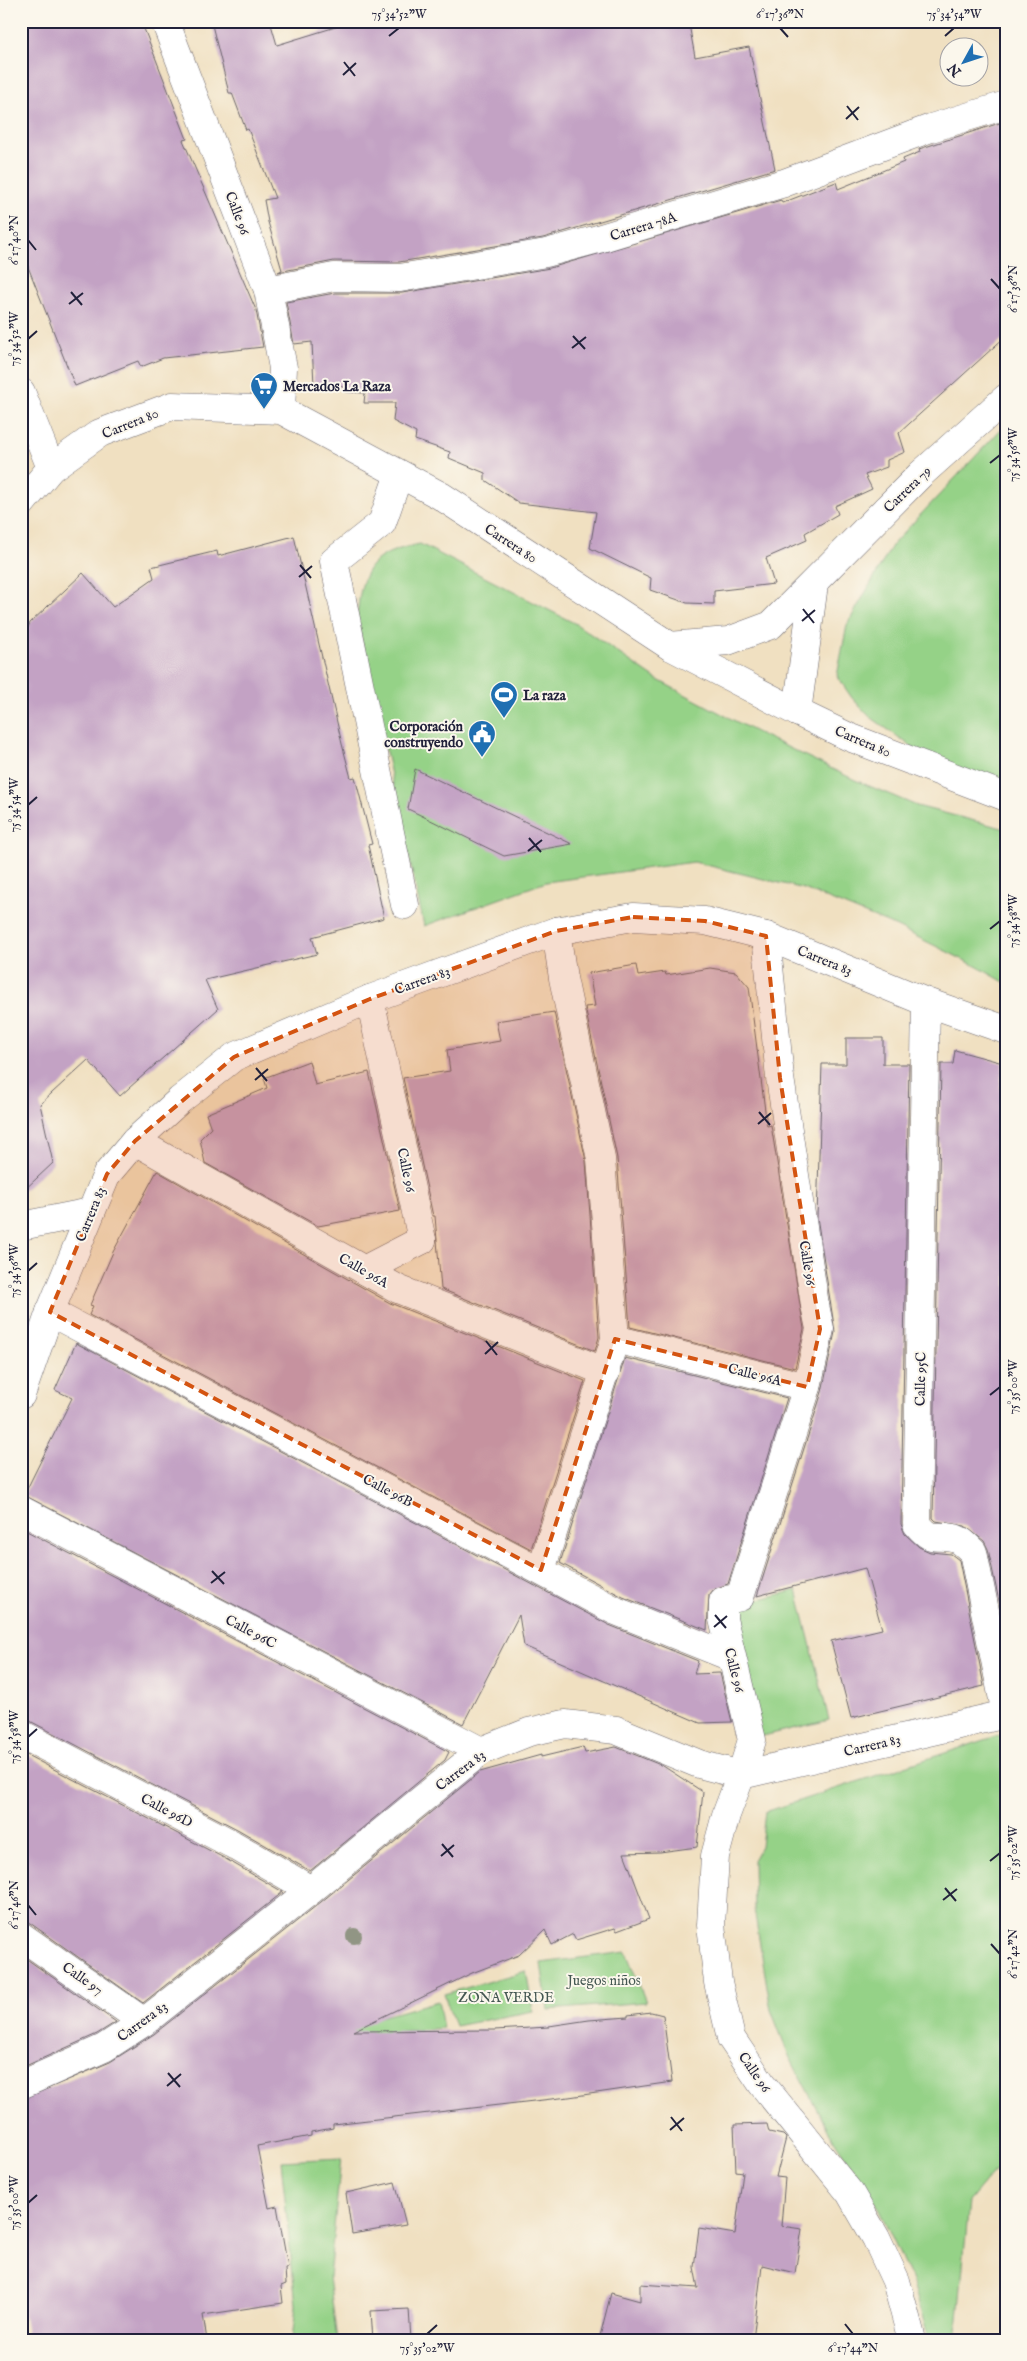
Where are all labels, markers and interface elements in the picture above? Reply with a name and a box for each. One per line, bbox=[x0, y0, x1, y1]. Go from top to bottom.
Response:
text: 75°34'52"W bbox=[372, 7, 427, 22]
text: 6°17'36"N bbox=[756, 7, 805, 22]
text: 75°34'54"W bbox=[926, 7, 982, 22]
north arrow bbox=[940, 38, 990, 88]
text: N bbox=[944, 59, 966, 81]
street label: Calle 96 bbox=[221, 189, 254, 239]
street label: Carrera 78A bbox=[608, 208, 679, 246]
text: 6°17'40"N bbox=[7, 214, 22, 265]
text: 6°17'36"N bbox=[1006, 264, 1021, 313]
text: 75°34'52"W bbox=[7, 311, 22, 366]
supermarket icon: Mercados La Raza bbox=[249, 371, 279, 410]
place label: Mercados La Raza bbox=[283, 378, 392, 396]
street label: Carrera 80 bbox=[99, 404, 161, 443]
text: 75°34'56"W bbox=[1006, 427, 1021, 482]
street label: Carrera 79 bbox=[880, 463, 935, 517]
street label: Carrera 80 bbox=[481, 520, 540, 568]
sports icon: La raza bbox=[489, 680, 519, 719]
place label: La raza bbox=[523, 687, 567, 705]
place label: Corporación construyendo bbox=[384, 718, 464, 752]
public building icon: Corporación construyendo bbox=[467, 719, 497, 758]
street label: Carrera 80 bbox=[832, 722, 894, 762]
text: 75°34'54"W bbox=[7, 777, 22, 833]
text: 75°34'58"W bbox=[1006, 894, 1021, 948]
street label: Carrera 83 bbox=[794, 942, 855, 980]
street label: Carrera 83 bbox=[392, 963, 453, 999]
street label: Calle 96 bbox=[393, 1146, 420, 1195]
street label: Carrera 83 bbox=[72, 1184, 110, 1245]
street label: Calle 96 bbox=[795, 1239, 820, 1288]
text: 75°34'56"W bbox=[7, 1243, 22, 1298]
street label: Calle 96A bbox=[335, 1249, 392, 1293]
street label: Calle 95C bbox=[912, 1352, 930, 1406]
text: 75°35'00"W bbox=[1006, 1359, 1021, 1415]
street label: Calle 96A bbox=[726, 1360, 784, 1390]
street label: Calle 96B bbox=[359, 1470, 416, 1512]
street label: Calle 96C bbox=[222, 1611, 279, 1653]
street label: Calle 96 bbox=[720, 1646, 748, 1695]
text: 75°34'58"W bbox=[7, 1710, 22, 1764]
street label: Carrera 83 bbox=[842, 1731, 902, 1761]
street label: Carrera 83 bbox=[432, 1746, 489, 1795]
street label: Calle 96D bbox=[137, 1790, 196, 1832]
text: 75°35'02"W bbox=[1006, 1825, 1021, 1880]
text: 6°17'46"N bbox=[7, 1880, 22, 1930]
text: 6°17'42"N bbox=[1006, 1928, 1021, 1979]
street label: Calle 97 bbox=[59, 1958, 106, 1999]
park label: Juegos niños bbox=[565, 1972, 641, 1990]
park label: ZONA VERDE bbox=[458, 1989, 554, 2007]
street label: Carrera 83 bbox=[114, 1998, 171, 2046]
street label: Calle 96 bbox=[734, 2049, 775, 2097]
text: 75°35'00"W bbox=[7, 2175, 22, 2231]
text: 75°35'02"W bbox=[400, 2341, 455, 2356]
text: 6°17'44"N bbox=[828, 2341, 879, 2356]

